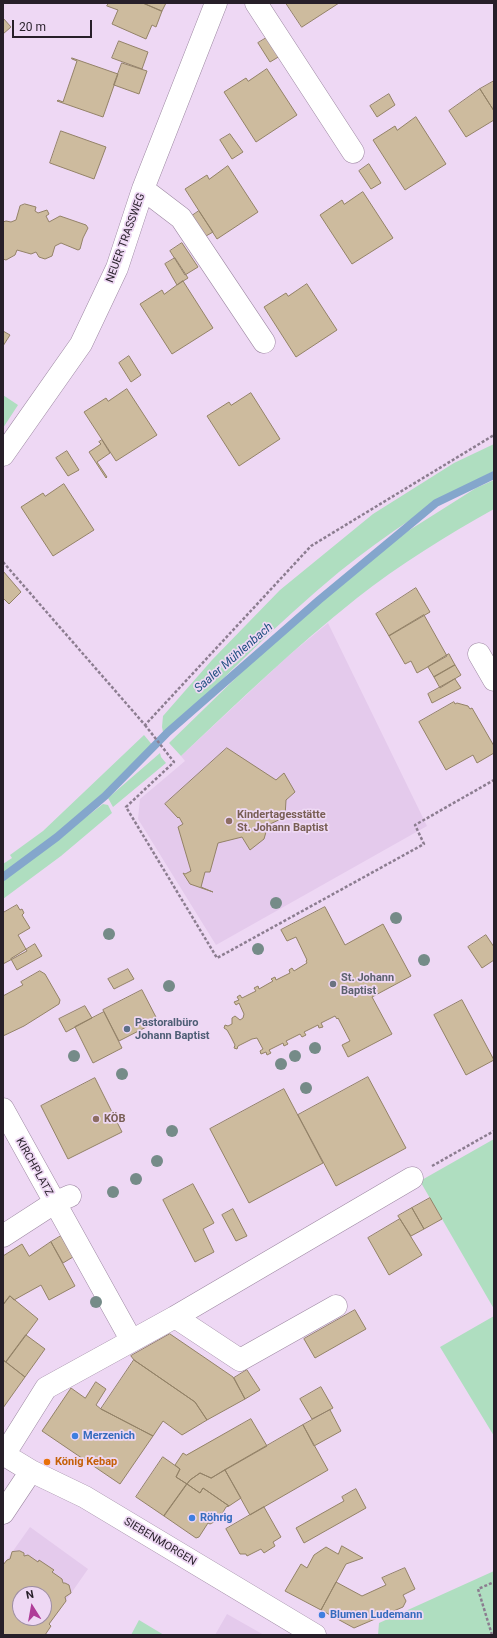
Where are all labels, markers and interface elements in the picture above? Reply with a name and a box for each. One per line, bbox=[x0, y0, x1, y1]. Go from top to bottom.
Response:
scale bar bbox=[14, 12, 94, 38]
text: 20 m bbox=[19, 20, 46, 34]
street label: NEUER TRASSWEG bbox=[104, 192, 148, 284]
water label: Saaler Mühlenbach bbox=[192, 620, 276, 696]
place label: Kindertagesstätte St. Johann Baptist bbox=[237, 808, 328, 834]
marker: Kindertagesstätte St. Johann Baptist bbox=[224, 816, 234, 826]
place label: St. Johann Baptist bbox=[341, 971, 394, 997]
marker: St. Johann Baptist bbox=[328, 979, 338, 989]
place label: Pastoralbüro Johann Baptist bbox=[135, 1016, 210, 1042]
marker: Pastoralbüro Johann Baptist bbox=[122, 1024, 132, 1034]
place label: KÖB bbox=[104, 1112, 125, 1126]
marker: KÖB bbox=[91, 1114, 101, 1124]
street label: KIRCHPLATZ bbox=[13, 1136, 55, 1198]
place label: Merzenich bbox=[83, 1429, 135, 1443]
marker: Merzenich bbox=[70, 1431, 80, 1441]
place label: König Kebap bbox=[55, 1455, 117, 1469]
marker: König Kebap bbox=[42, 1457, 52, 1467]
place label: Röhrig bbox=[200, 1511, 233, 1525]
marker: Röhrig bbox=[187, 1513, 197, 1523]
street label: SIEBENMORGEN bbox=[121, 1515, 199, 1569]
north arrow bbox=[12, 1586, 52, 1626]
text: N bbox=[25, 1588, 35, 1602]
place label: Blumen Ludemann bbox=[330, 1608, 422, 1622]
marker: Blumen Ludemann bbox=[317, 1610, 327, 1620]

